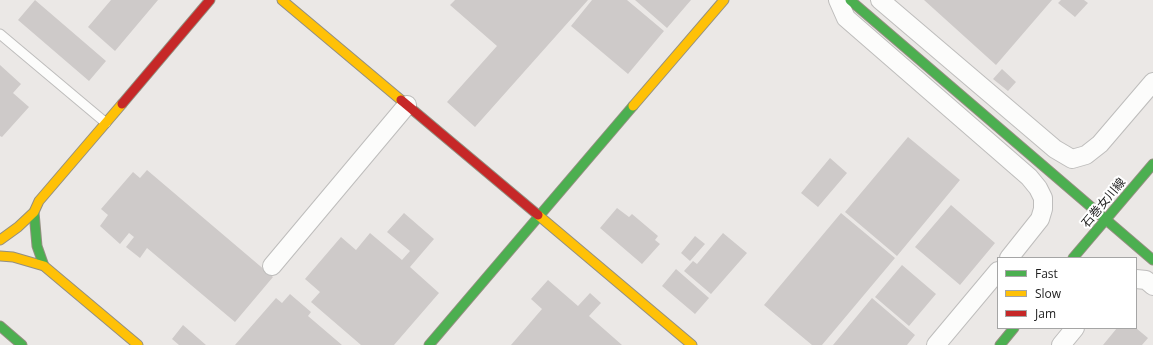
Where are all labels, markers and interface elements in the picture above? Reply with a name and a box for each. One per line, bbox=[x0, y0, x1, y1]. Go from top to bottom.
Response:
street label: 石巻女川線 bbox=[1079, 175, 1129, 231]
legend bbox=[997, 257, 1137, 329]
text: Fast bbox=[1035, 265, 1058, 282]
text: Slow bbox=[1035, 285, 1061, 302]
text: Jam bbox=[1035, 305, 1056, 322]

